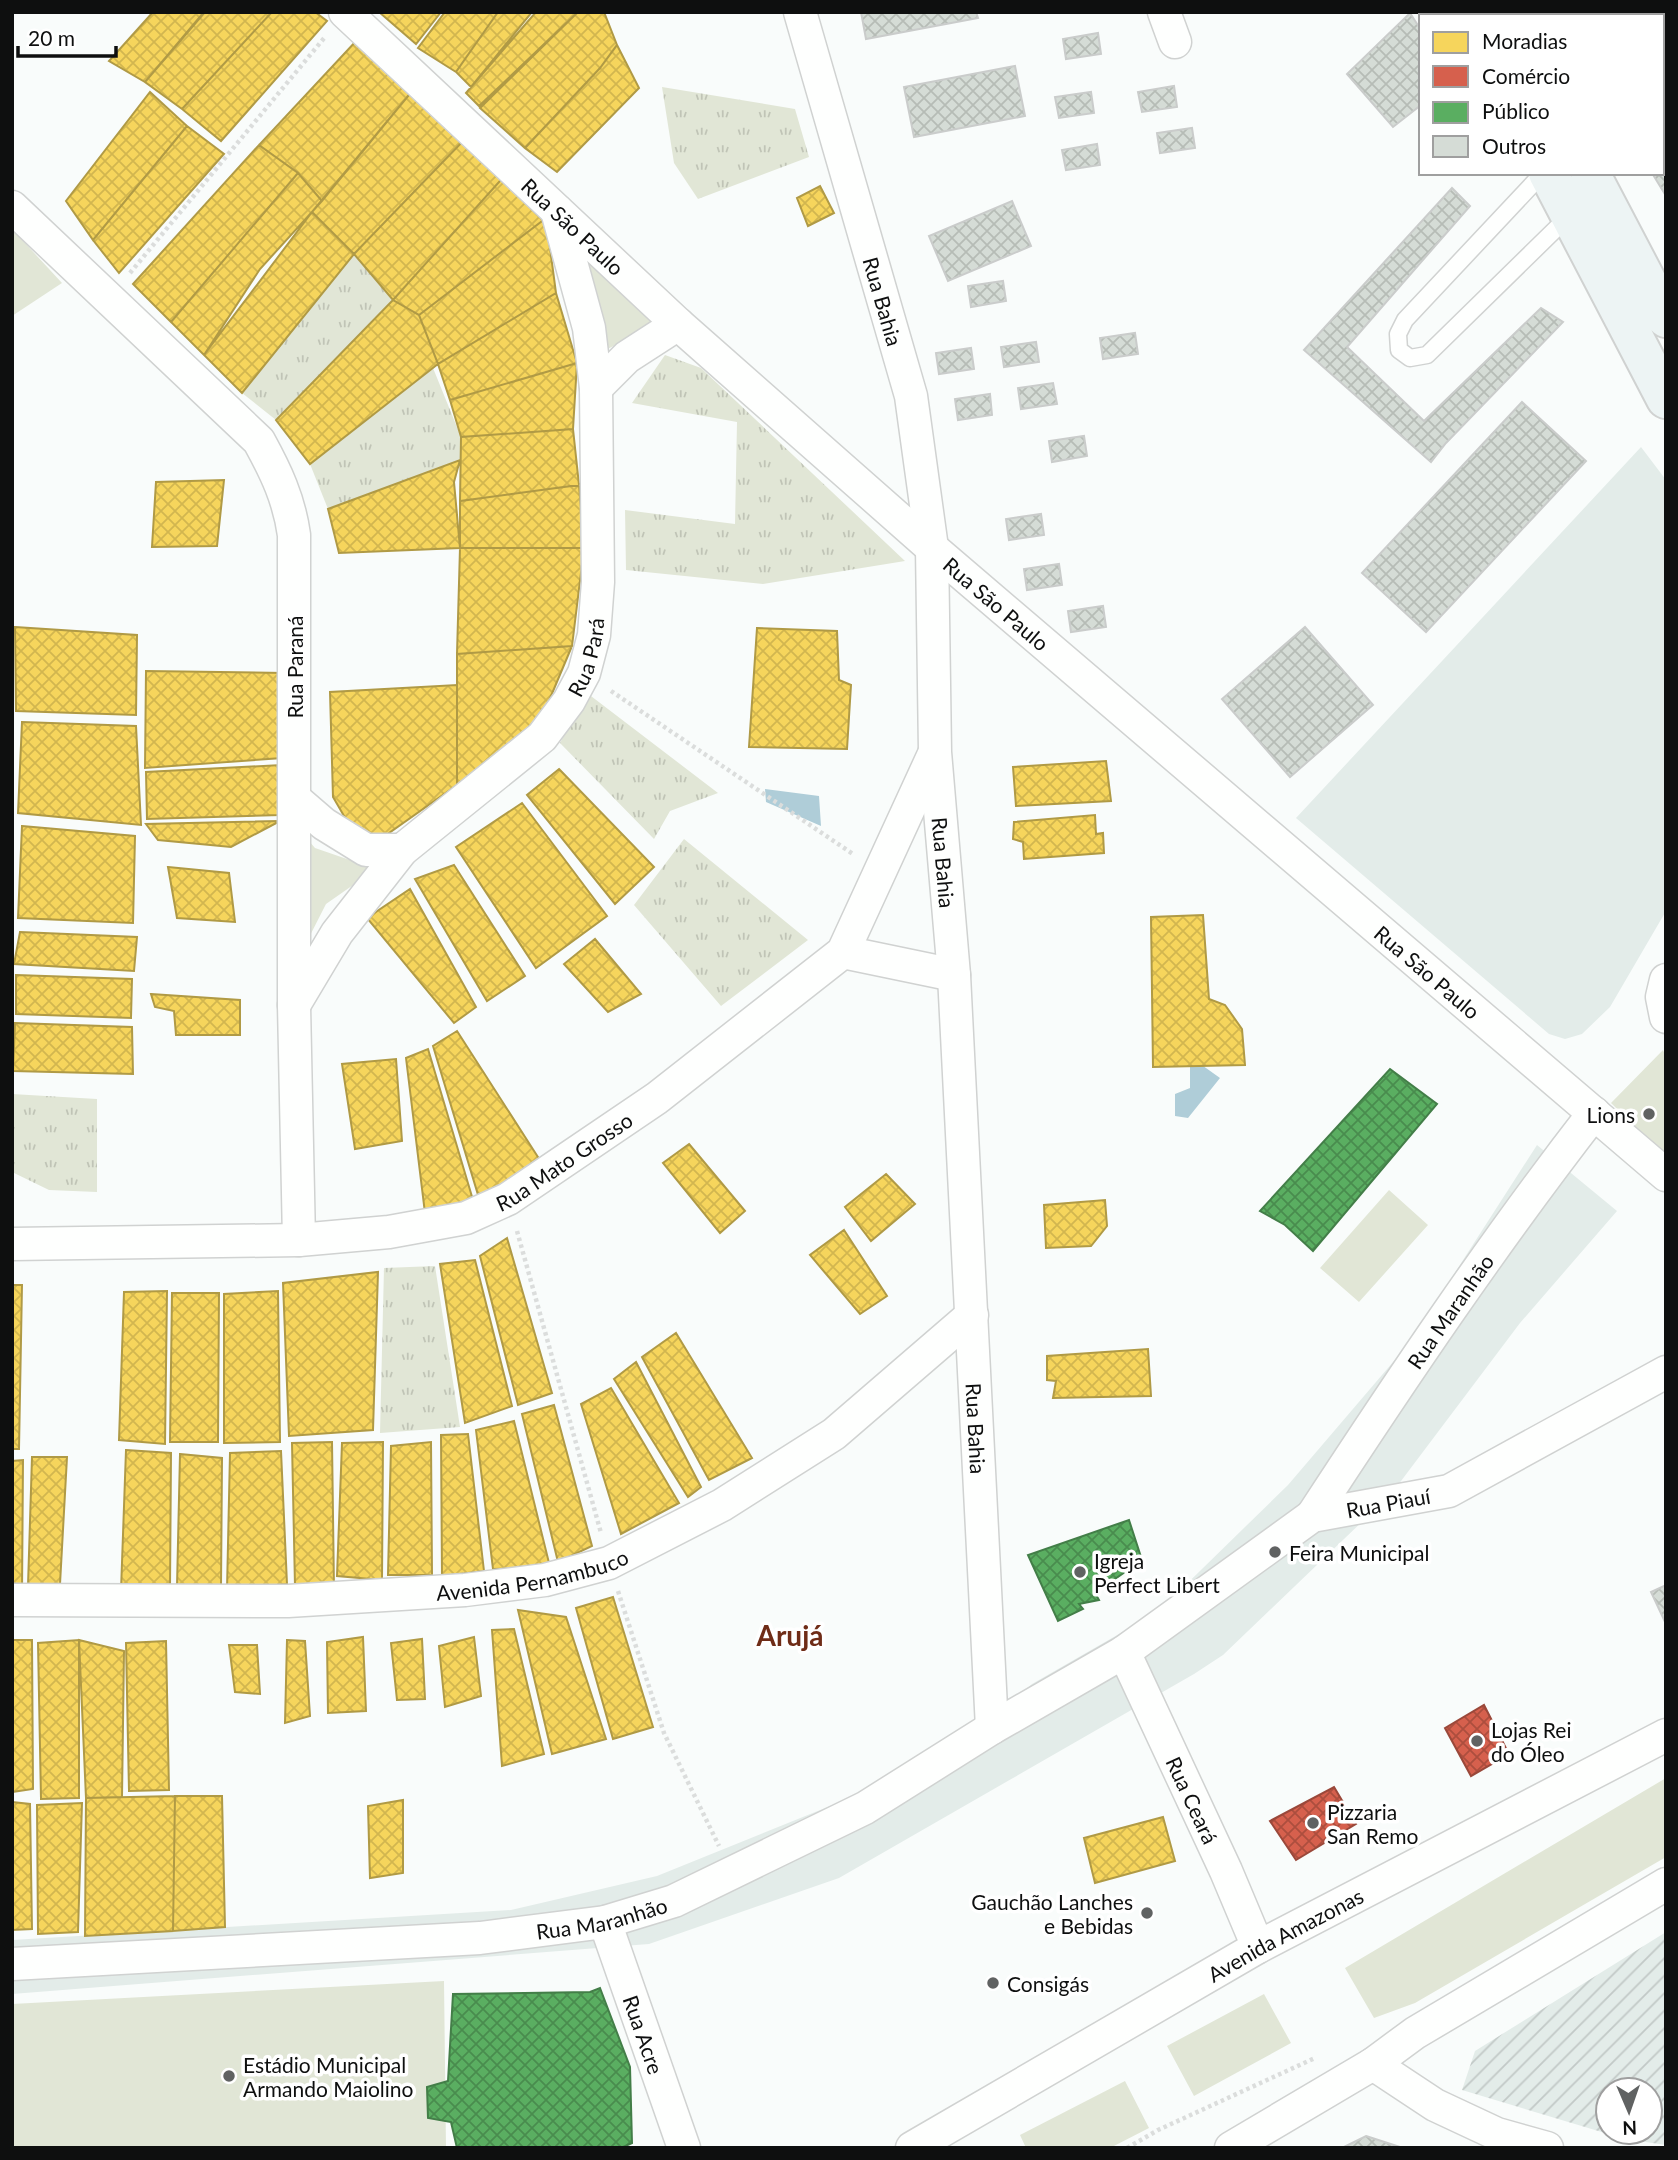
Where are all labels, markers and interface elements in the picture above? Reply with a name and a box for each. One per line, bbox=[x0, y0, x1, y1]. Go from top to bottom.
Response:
scale bar bbox=[18, 14, 116, 58]
legend bbox=[1419, 14, 1664, 175]
text: 20 m bbox=[28, 25, 75, 50]
text: Moradias bbox=[1482, 28, 1567, 53]
text: Comércio bbox=[1482, 63, 1570, 88]
text: Público bbox=[1482, 98, 1550, 123]
text: Outros bbox=[1482, 133, 1546, 158]
street label: Rua São Paulo bbox=[517, 172, 630, 280]
street label: Rua Bahia bbox=[859, 254, 908, 349]
street label: Rua São Paulo bbox=[939, 551, 1054, 655]
street label: Rua Paraná bbox=[282, 615, 307, 719]
street label: Rua Pará bbox=[561, 617, 608, 700]
street label: Rua Bahia bbox=[928, 816, 961, 909]
street label: Rua São Paulo bbox=[1370, 920, 1486, 1023]
place label: Lions bbox=[1586, 1102, 1635, 1127]
street label: Rua Mato Grosso bbox=[492, 1106, 637, 1215]
marker: Lions bbox=[1641, 1106, 1657, 1122]
street label: Rua Maranhão bbox=[1401, 1249, 1498, 1373]
street label: Rua Bahia bbox=[962, 1382, 992, 1475]
street label: Rua Piauí bbox=[1344, 1482, 1433, 1522]
place label: Feira Municipal bbox=[1289, 1540, 1429, 1565]
street label: Avenida Pernambuco bbox=[435, 1543, 632, 1604]
marker: Feira Municipal bbox=[1267, 1544, 1283, 1560]
place label: Igreja Perfect Libert bbox=[1094, 1548, 1220, 1597]
marker: Igreja Perfect Libert bbox=[1072, 1564, 1088, 1580]
district label: Arujá bbox=[756, 1618, 823, 1652]
place label: Lojas Rei do Óleo bbox=[1491, 1717, 1571, 1766]
marker: Lojas Rei do Óleo bbox=[1469, 1733, 1485, 1749]
street label: Rua Ceará bbox=[1162, 1752, 1224, 1847]
place label: Pizzaria San Remo bbox=[1327, 1799, 1419, 1848]
marker: Pizzaria San Remo bbox=[1305, 1815, 1321, 1831]
street label: Avenida Amazonas bbox=[1203, 1882, 1367, 1986]
place label: Gauchão Lanches e Bebidas bbox=[971, 1889, 1133, 1938]
street label: Rua Maranhão bbox=[534, 1891, 670, 1943]
marker: Gauchão Lanches e Bebidas bbox=[1139, 1905, 1155, 1921]
place label: Consigás bbox=[1007, 1971, 1089, 1996]
marker: Consigás bbox=[985, 1975, 1001, 1991]
street label: Rua Acre bbox=[619, 1992, 670, 2077]
place label: Estádio Municipal Armando Maiolino bbox=[243, 2052, 414, 2101]
marker: Estádio Municipal Armando Maiolino bbox=[221, 2068, 237, 2084]
north arrow bbox=[1594, 2076, 1664, 2146]
text: N bbox=[1622, 2117, 1637, 2140]

